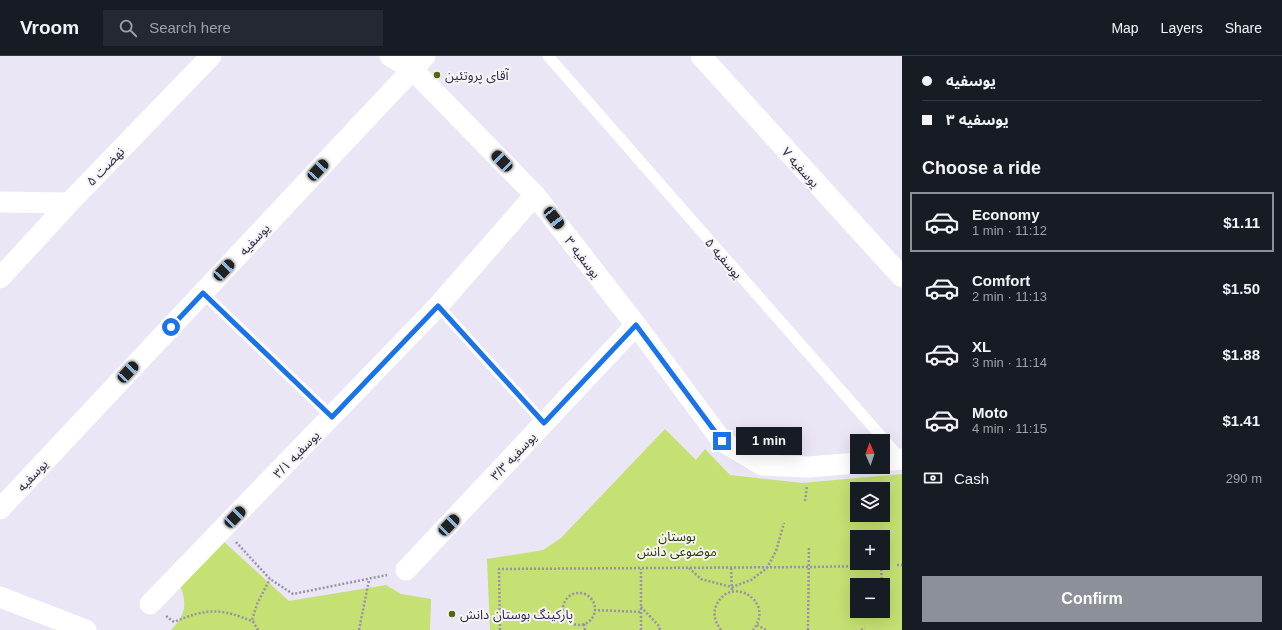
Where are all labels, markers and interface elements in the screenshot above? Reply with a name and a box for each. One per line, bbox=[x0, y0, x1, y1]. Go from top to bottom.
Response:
search box bbox=[103, 10, 383, 46]
text: Vroom bbox=[20, 17, 79, 38]
icon: search bbox=[117, 17, 139, 39]
text: Search here bbox=[149, 19, 231, 36]
text: Map bbox=[1111, 20, 1139, 36]
text: Layers bbox=[1161, 20, 1203, 36]
text: Share bbox=[1225, 20, 1262, 36]
place label: آقای پروتئین bbox=[445, 68, 510, 85]
marker: آقای پروتئین bbox=[432, 70, 442, 80]
text: یوسفیه bbox=[946, 72, 996, 89]
text: یوسفیه ۳ bbox=[946, 111, 1009, 128]
street label: نهضت ۵ bbox=[83, 144, 128, 189]
street label: یوسفیه ۷ bbox=[779, 144, 823, 191]
car bbox=[489, 148, 515, 174]
car bbox=[305, 157, 331, 183]
text: Choose a ride bbox=[922, 158, 1041, 178]
icon: car bbox=[924, 204, 960, 240]
car bbox=[542, 205, 566, 231]
text: Economy bbox=[972, 206, 1040, 223]
text: $1.11 bbox=[1223, 214, 1260, 231]
street label: یوسفیه bbox=[236, 220, 273, 258]
text: 1 min · 11:12 bbox=[972, 223, 1047, 238]
street label: یوسفیه ۳ bbox=[562, 233, 604, 281]
street label: یوسفیه ۵ bbox=[702, 235, 745, 282]
car bbox=[211, 257, 237, 283]
icon: car bbox=[924, 270, 960, 306]
text: Comfort bbox=[972, 272, 1030, 289]
text: $1.50 bbox=[1222, 280, 1260, 297]
text: 2 min · 11:13 bbox=[972, 289, 1047, 304]
route start bbox=[162, 318, 180, 336]
icon: car bbox=[924, 336, 960, 372]
text: XL bbox=[972, 338, 991, 355]
text: $1.88 bbox=[1222, 346, 1260, 363]
text: 3 min · 11:14 bbox=[972, 355, 1047, 370]
car bbox=[115, 359, 141, 385]
icon: car bbox=[924, 402, 960, 438]
text: Moto bbox=[972, 404, 1008, 421]
text: $1.41 bbox=[1222, 412, 1260, 429]
text: 4 min · 11:15 bbox=[972, 421, 1047, 436]
callout: 1 min bbox=[736, 427, 802, 455]
street label: یوسفیه ۳/۱ bbox=[270, 428, 323, 481]
street label: یوسفیه ۳/۳ bbox=[487, 429, 539, 483]
route end bbox=[713, 432, 731, 450]
text: 1 min bbox=[752, 433, 786, 448]
north arrow bbox=[850, 434, 890, 474]
map controls bbox=[850, 434, 890, 618]
street label: یوسفیه bbox=[14, 456, 51, 494]
icon: cash bbox=[922, 467, 944, 489]
text: Cash bbox=[954, 470, 989, 487]
text: 290 m bbox=[1226, 471, 1262, 486]
button: layers bbox=[850, 482, 890, 522]
car bbox=[222, 504, 248, 530]
car bbox=[436, 512, 462, 538]
park label: بوستان موضوعی دانش bbox=[637, 529, 717, 560]
button: + bbox=[850, 530, 890, 570]
button: Confirm bbox=[922, 576, 1262, 622]
button: − bbox=[850, 578, 890, 618]
place label: پارکینگ بوستان دانش bbox=[460, 607, 573, 624]
marker: پارکینگ بوستان دانش bbox=[447, 609, 457, 619]

